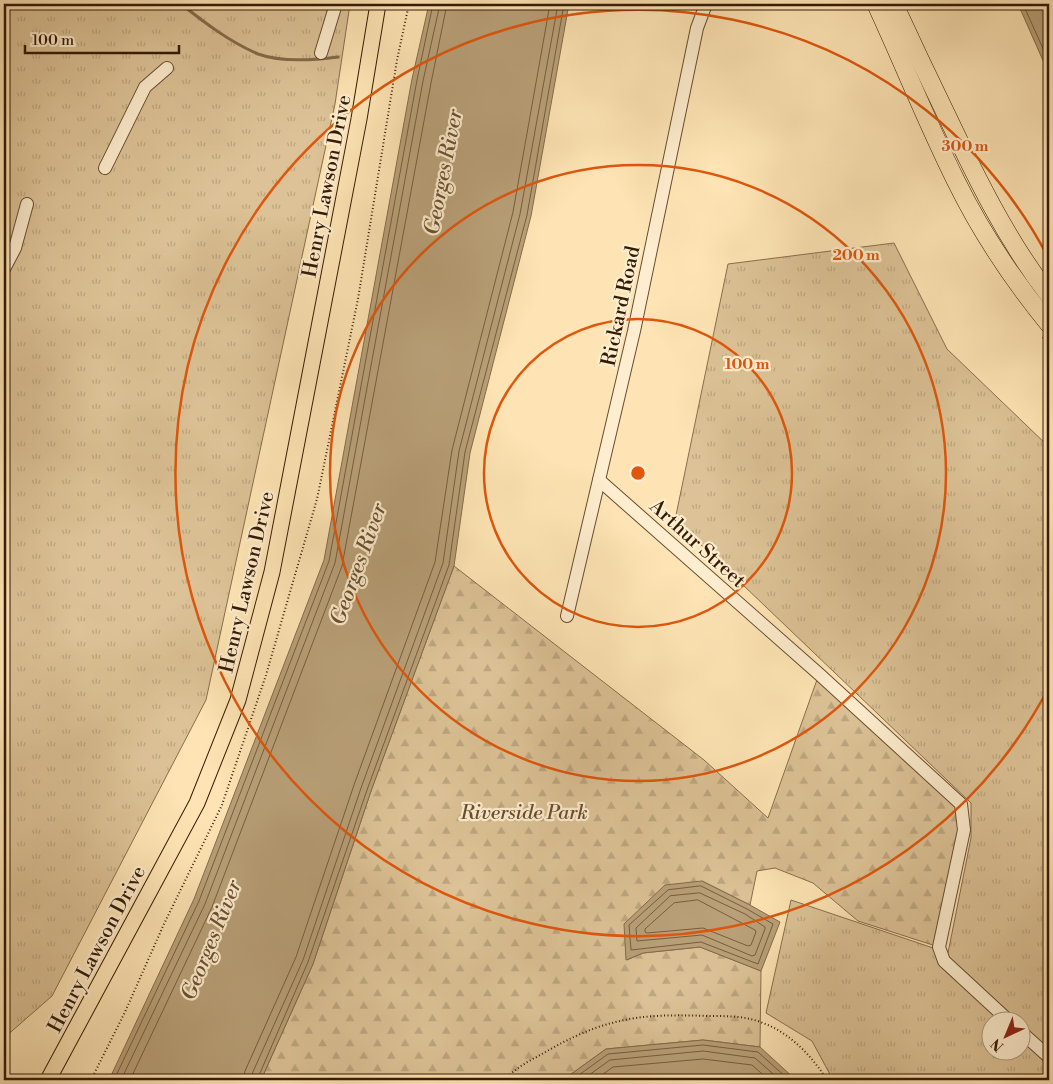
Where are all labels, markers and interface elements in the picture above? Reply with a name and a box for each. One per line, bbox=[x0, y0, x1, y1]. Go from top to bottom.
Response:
scale bar bbox=[25, 22, 179, 54]
text: 100 m bbox=[32, 31, 74, 50]
street label: Henry Lawson Drive bbox=[298, 93, 357, 280]
water label: Georges River bbox=[419, 106, 469, 237]
text: 300 m bbox=[942, 137, 989, 156]
street label: Rickard Road bbox=[597, 243, 647, 369]
text: 200 m bbox=[832, 246, 880, 265]
text: 100 m bbox=[725, 355, 770, 374]
centre of rings bbox=[629, 464, 647, 482]
street label: Henry Lawson Drive bbox=[214, 489, 281, 676]
street label: Arthur Street bbox=[643, 494, 750, 594]
water label: Georges River bbox=[325, 499, 393, 629]
park label: Riverside Park bbox=[459, 801, 588, 826]
street label: Henry Lawson Drive bbox=[43, 862, 152, 1037]
water label: Georges River bbox=[176, 875, 248, 1004]
north arrow bbox=[980, 1012, 1030, 1062]
text: N bbox=[987, 1034, 1008, 1055]

